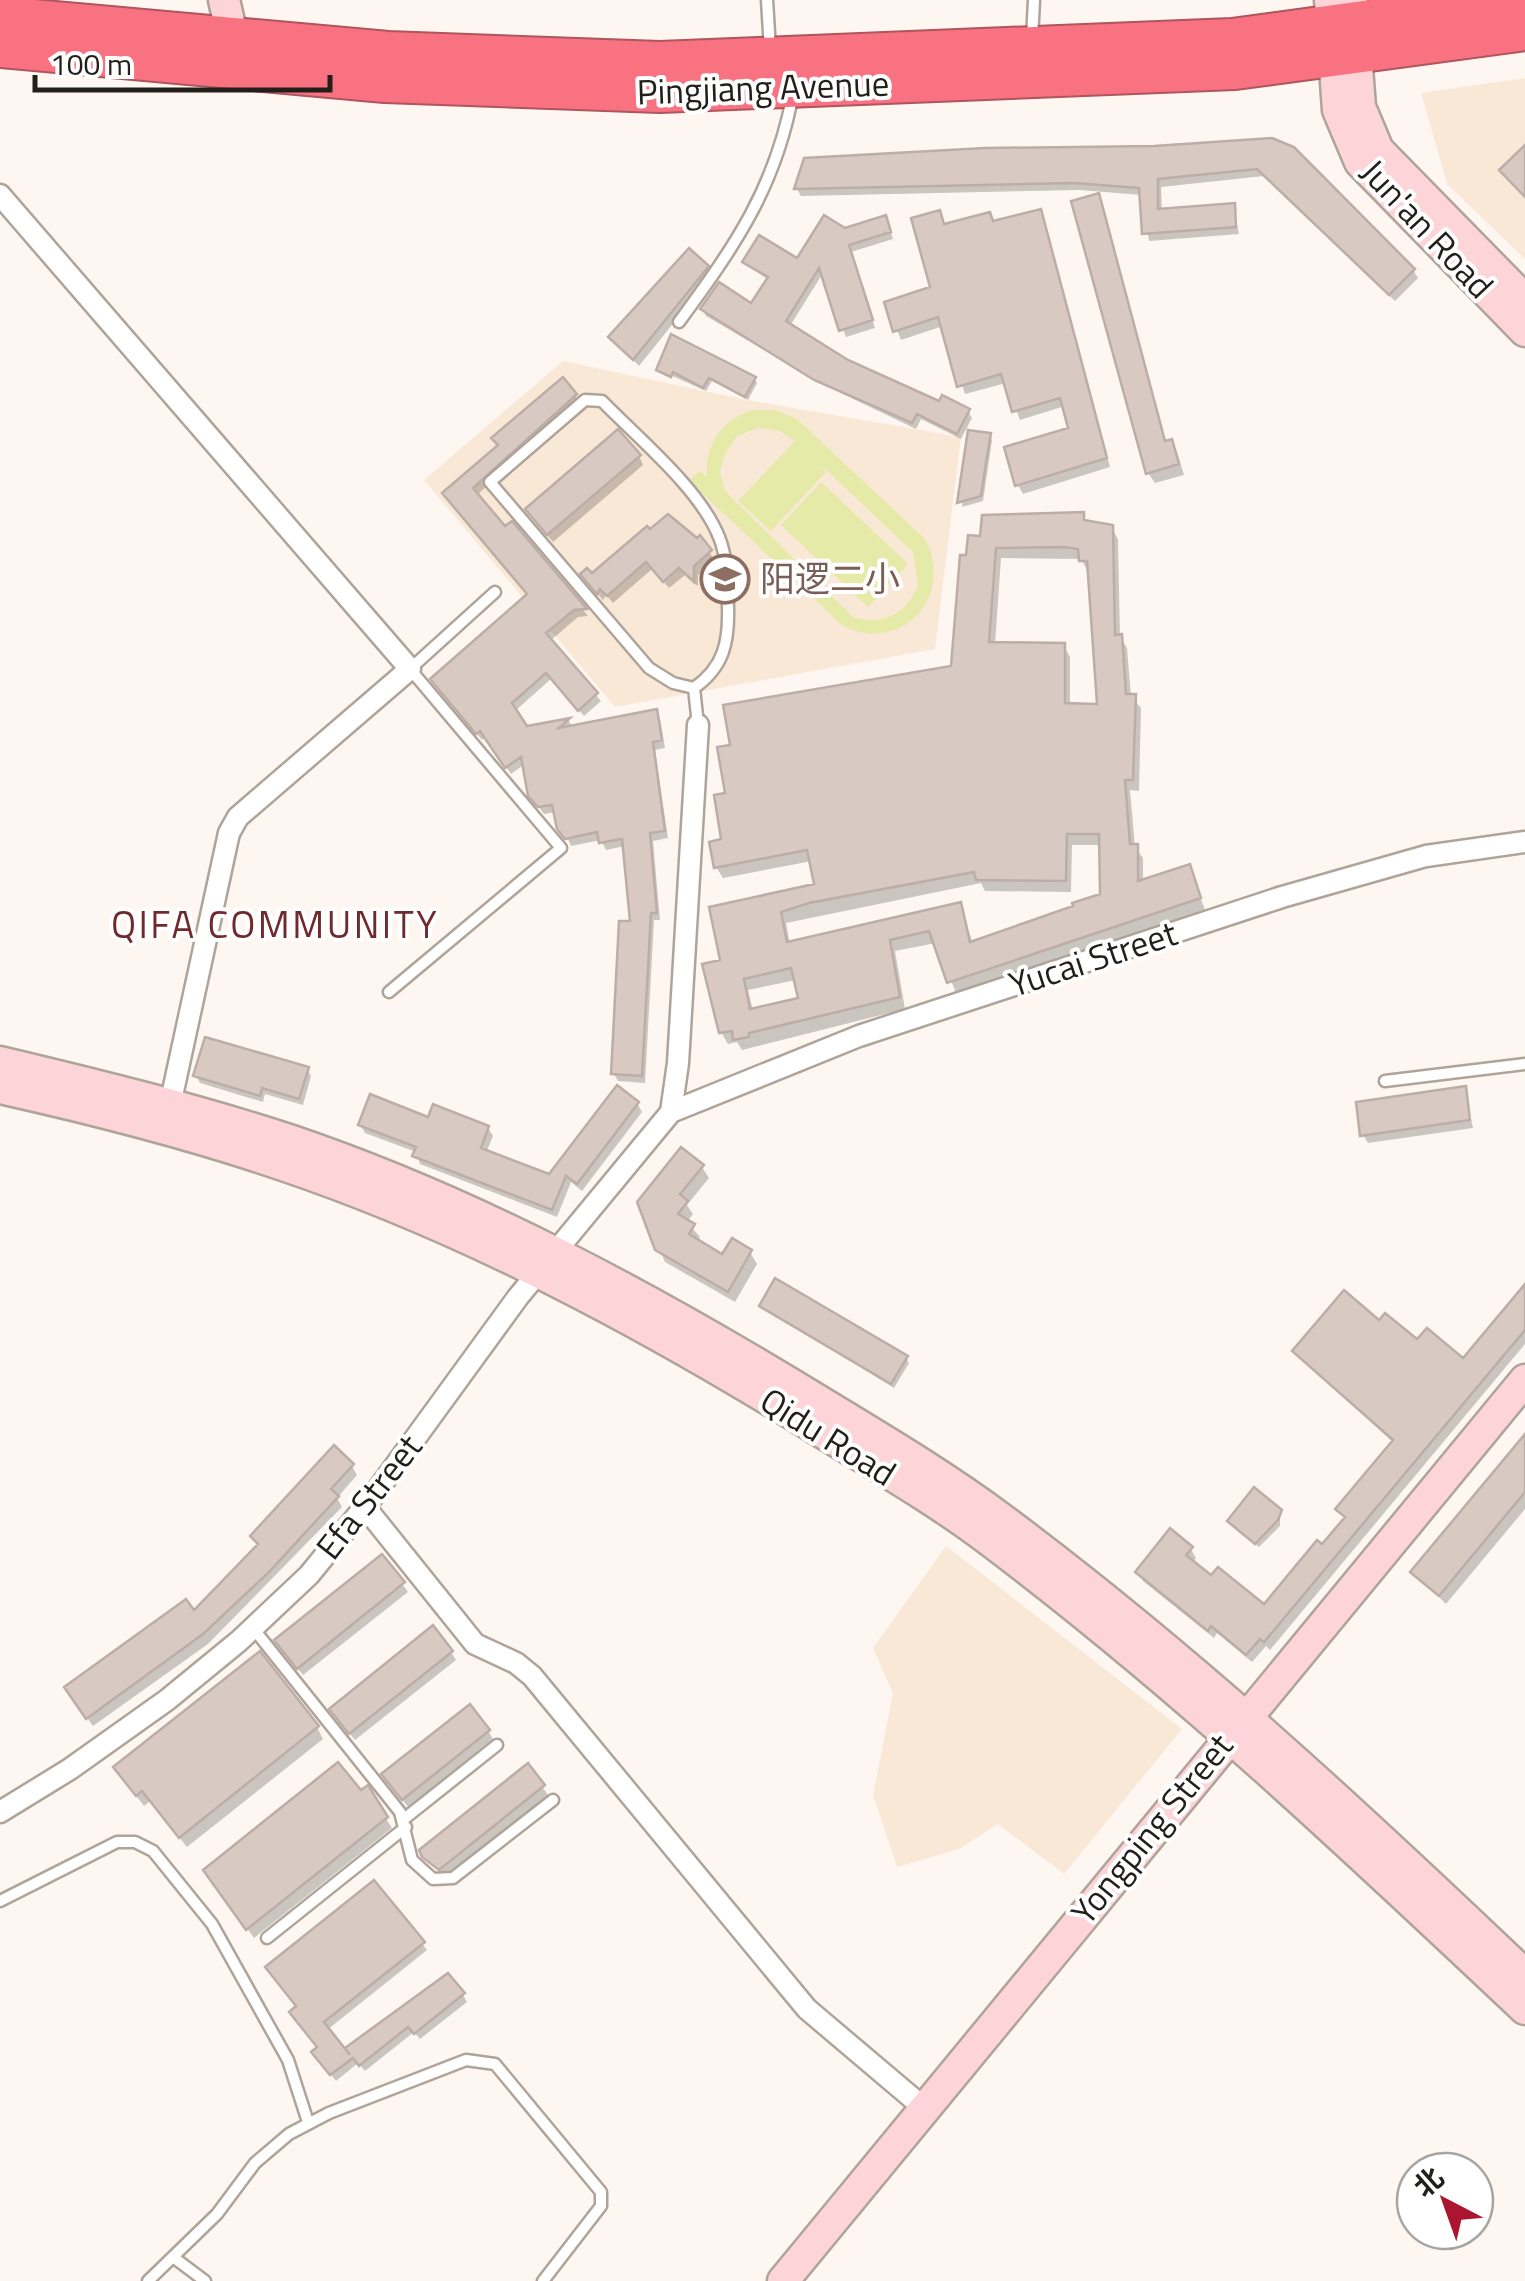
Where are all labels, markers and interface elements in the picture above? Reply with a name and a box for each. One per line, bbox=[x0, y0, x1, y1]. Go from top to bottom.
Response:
scale bar bbox=[35, 30, 330, 92]
text: 100 m bbox=[50, 41, 132, 87]
street label: Pingjiang Avenue bbox=[636, 56, 890, 118]
street label: Jun'an Road bbox=[1349, 146, 1507, 310]
place label: 阳逻二小 bbox=[760, 551, 900, 605]
school or university icon: 阳逻二小 bbox=[699, 553, 751, 605]
district label: QIFA COMMUNITY bbox=[111, 895, 439, 953]
street label: Yucai Street bbox=[1002, 906, 1184, 1011]
street label: Qidu Road bbox=[750, 1373, 907, 1499]
street label: Efa Street bbox=[302, 1422, 435, 1571]
street label: Yongping Street bbox=[1057, 1721, 1245, 1936]
north arrow bbox=[1395, 2151, 1495, 2251]
text: 北 bbox=[1404, 2156, 1453, 2207]

